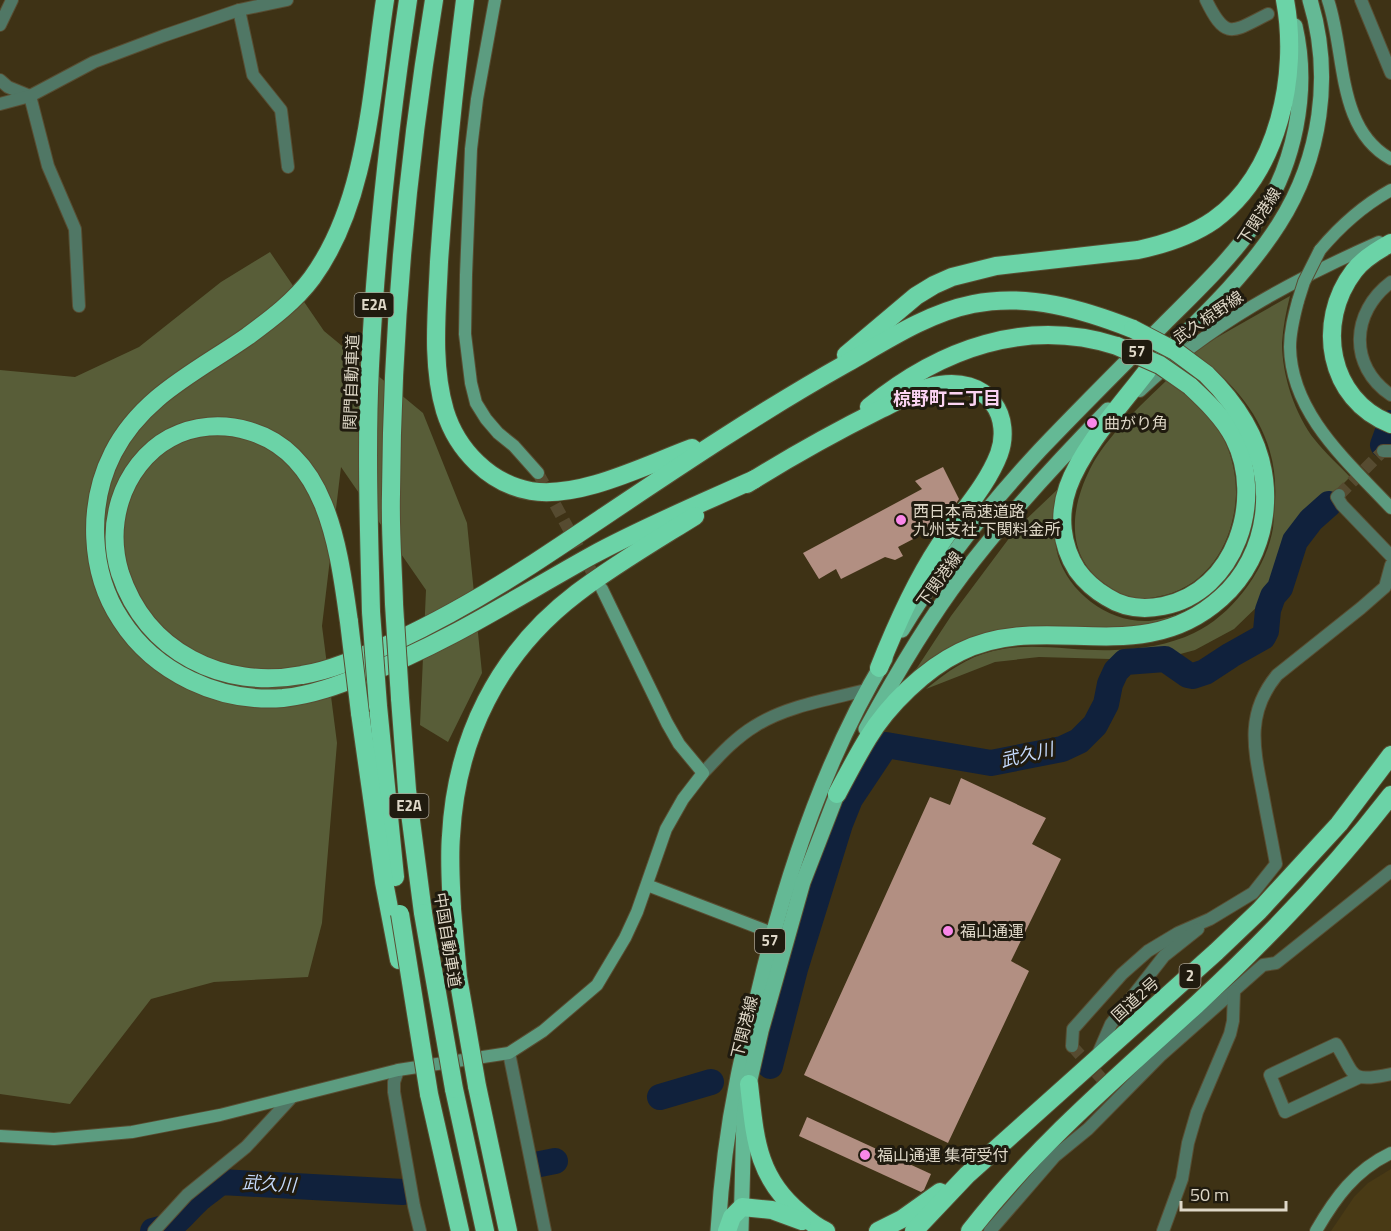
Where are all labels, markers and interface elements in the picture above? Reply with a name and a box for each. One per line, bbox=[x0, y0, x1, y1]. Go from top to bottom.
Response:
street label: 下関港線 bbox=[1232, 183, 1286, 249]
street label: 武久椋野線 bbox=[1168, 285, 1248, 349]
road number: E2A bbox=[354, 293, 394, 317]
street label: 関門自動車道 bbox=[337, 334, 365, 430]
road number: 57 bbox=[1122, 340, 1152, 364]
district label: 椋野町二丁目 bbox=[893, 385, 1001, 412]
place label: 曲がり角 bbox=[1104, 411, 1168, 435]
marker: 曲がり角 bbox=[1085, 416, 1099, 430]
place label: 西日本高速道路 九州支社 下関料金所 bbox=[913, 499, 1061, 541]
marker: 西日本高速道路 九州支社 下関料金所 bbox=[894, 513, 908, 527]
street label: 下関港線 bbox=[910, 546, 968, 612]
water label: 武久川 bbox=[998, 735, 1058, 774]
road number: E2A bbox=[390, 794, 428, 818]
street label: 中国自動車道 bbox=[429, 891, 467, 989]
place label: 福山通運 bbox=[960, 919, 1024, 943]
marker: 福山通運 bbox=[941, 924, 955, 938]
road number: 57 bbox=[755, 929, 785, 953]
road number: 2 bbox=[1180, 964, 1200, 988]
street label: 国道2号 bbox=[1106, 971, 1164, 1027]
street label: 下関港線 bbox=[725, 993, 763, 1061]
place label: 福山通運 集荷受付 bbox=[877, 1143, 1009, 1167]
marker: 福山通運 集荷受付 bbox=[858, 1148, 872, 1162]
water label: 武久川 bbox=[241, 1169, 299, 1198]
scale bar bbox=[1181, 1174, 1286, 1212]
text: 50 m bbox=[1190, 1181, 1229, 1208]

